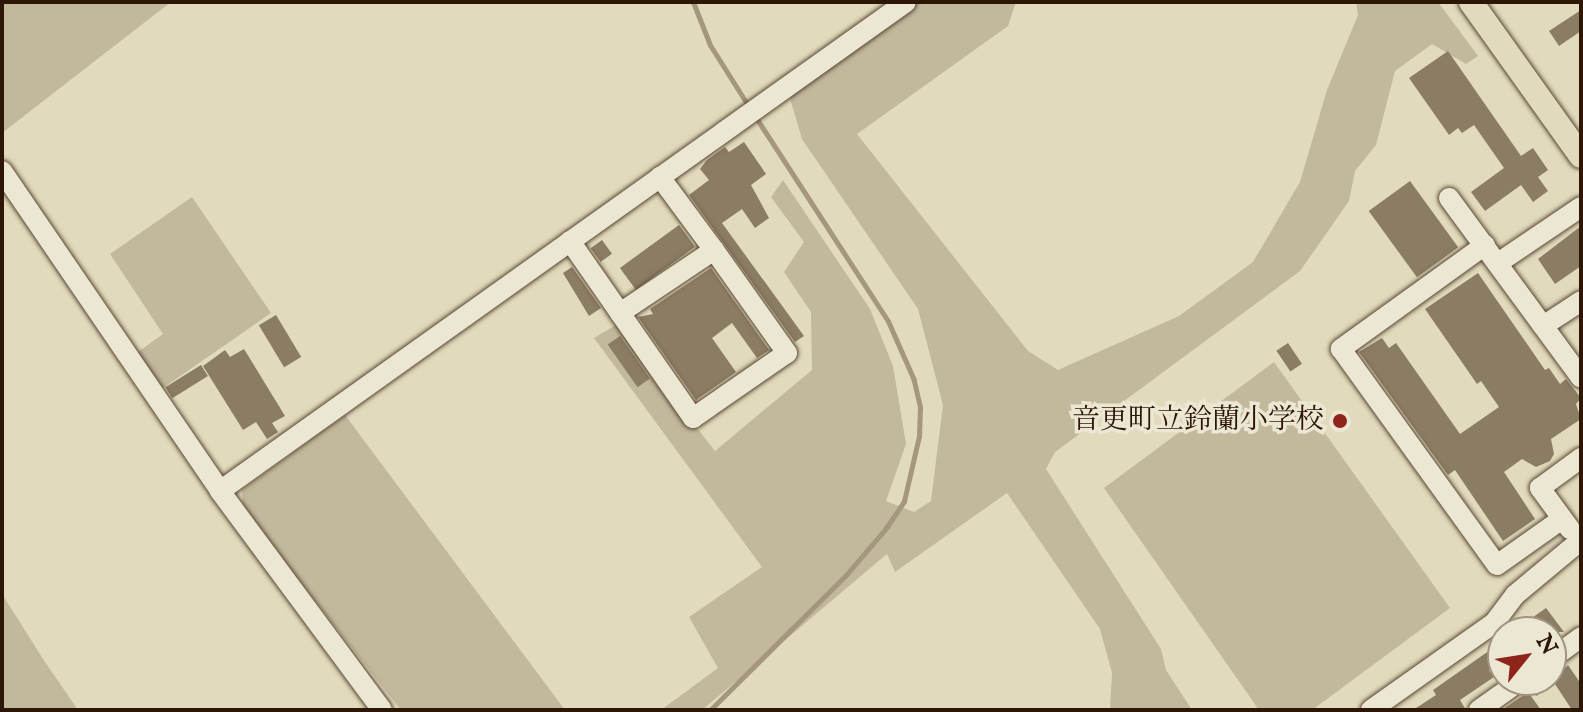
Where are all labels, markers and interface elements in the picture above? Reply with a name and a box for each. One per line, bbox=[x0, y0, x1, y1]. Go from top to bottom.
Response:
place label: 音更町立鈴蘭小学校 bbox=[1072, 404, 1324, 438]
marker: 音更町立鈴蘭小学校 bbox=[1331, 412, 1349, 430]
north arrow bbox=[1487, 616, 1567, 696]
text: N bbox=[1529, 630, 1563, 660]

